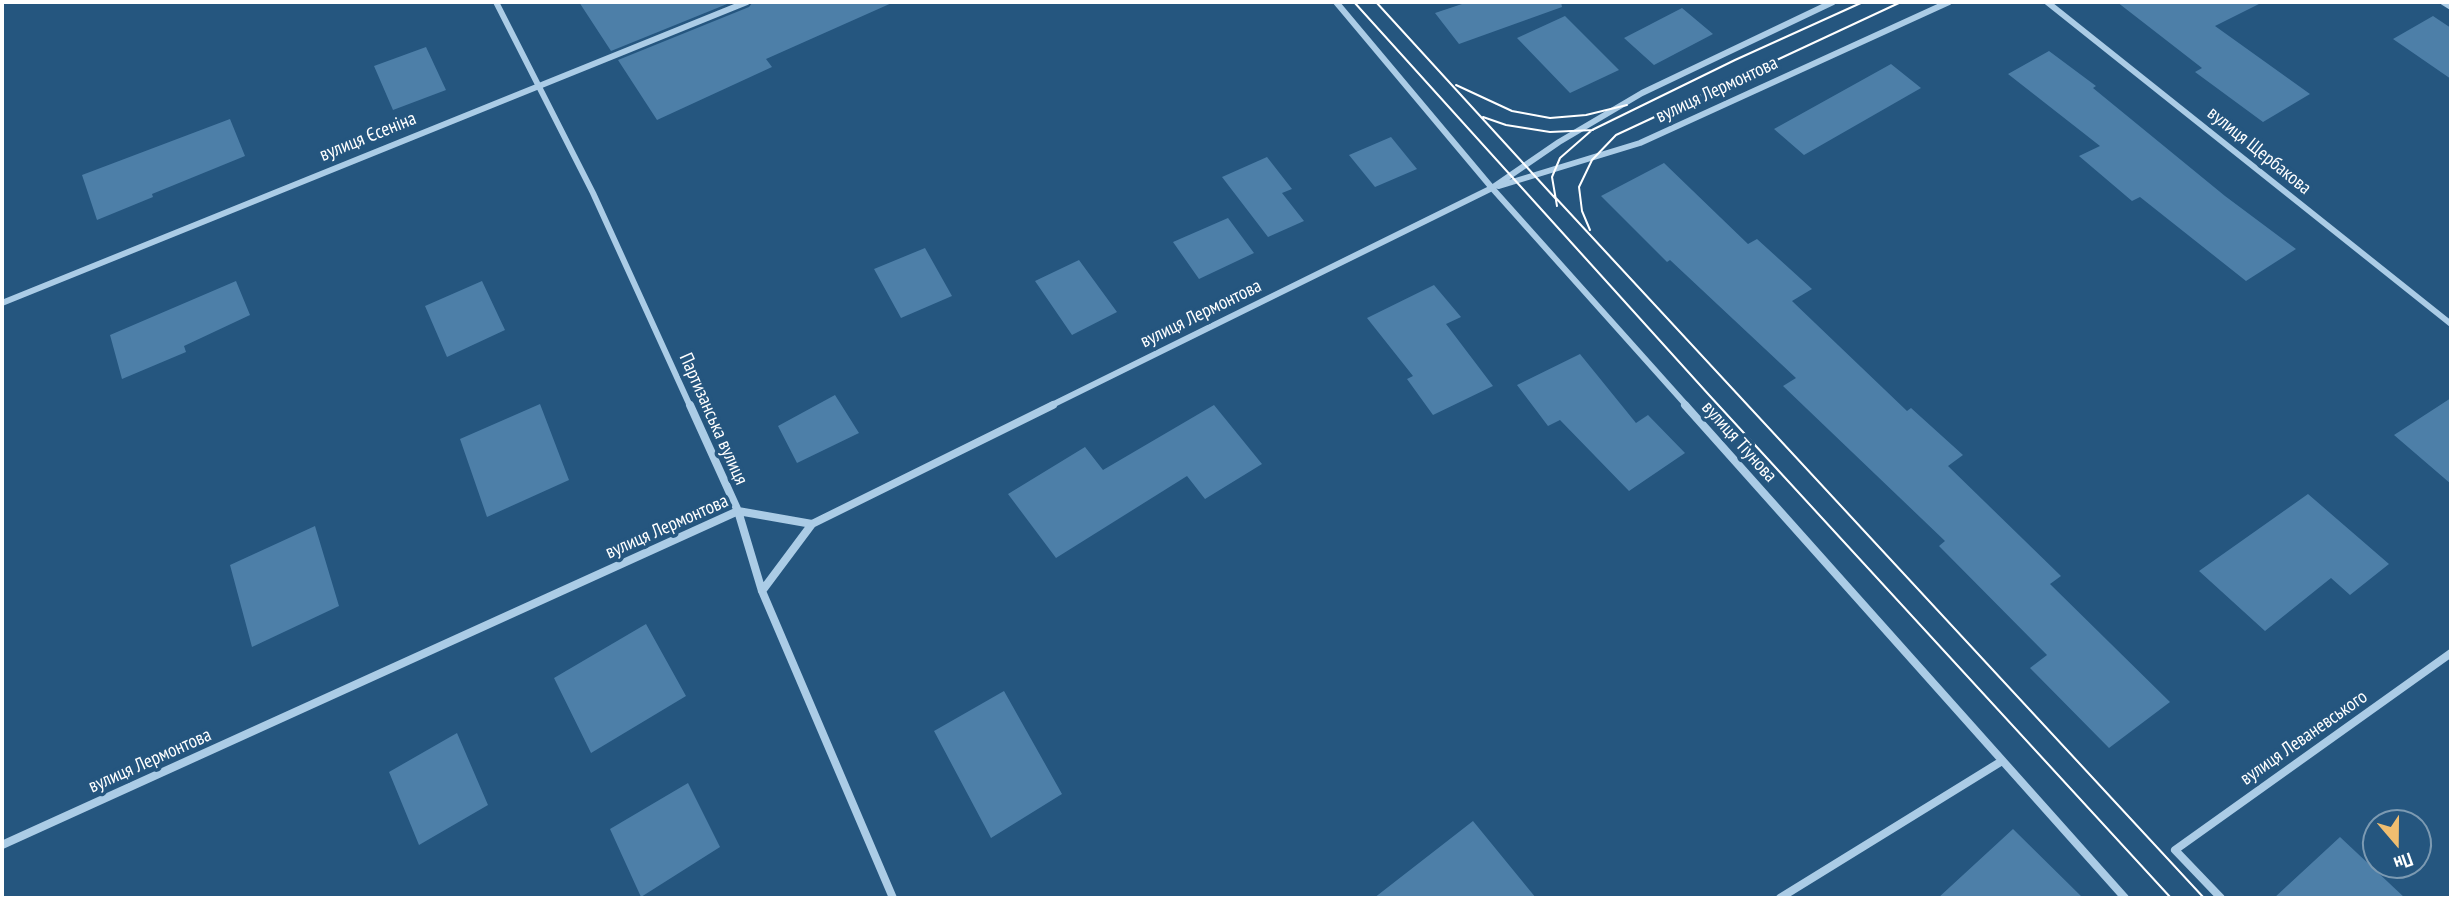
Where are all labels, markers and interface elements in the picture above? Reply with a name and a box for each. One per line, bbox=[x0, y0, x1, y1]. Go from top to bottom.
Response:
street label: вулиця Лермонтова bbox=[1652, 52, 1782, 128]
street label: вулиця Щербакова bbox=[2203, 102, 2315, 200]
street label: вулиця Єсеніна bbox=[317, 107, 419, 167]
street label: вулиця Лермонтова bbox=[1137, 275, 1265, 353]
street label: Партизанська вулиця bbox=[674, 350, 752, 488]
street label: вулиця Тіунова bbox=[1697, 397, 1781, 487]
street label: вулиця Лермонтова bbox=[602, 490, 732, 564]
street label: вулиця Леваневського bbox=[2236, 686, 2372, 790]
street label: вулиця Лермонтова bbox=[85, 724, 215, 798]
north arrow bbox=[2362, 809, 2432, 879]
text: Пн bbox=[2391, 847, 2416, 876]

